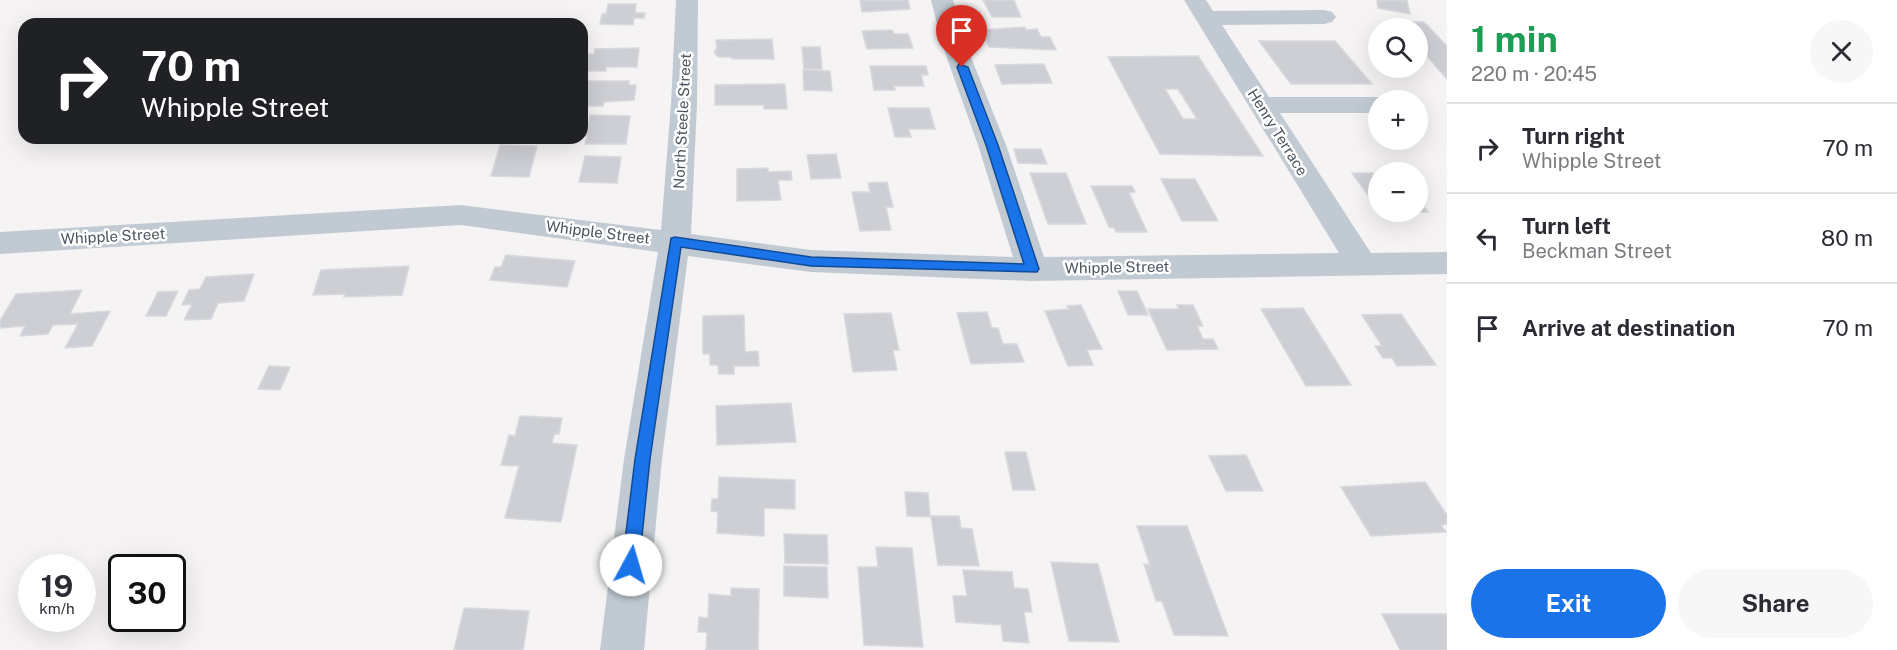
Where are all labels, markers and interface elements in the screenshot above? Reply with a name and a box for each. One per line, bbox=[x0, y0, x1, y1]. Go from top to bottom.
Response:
pin bbox=[936, 5, 987, 67]
icon: arrive bbox=[945, 14, 978, 47]
map controls bbox=[1368, 18, 1428, 222]
button: search bbox=[1368, 18, 1428, 78]
text: 1 min bbox=[1471, 18, 1558, 60]
button: close bbox=[1810, 20, 1873, 83]
text: 70 m bbox=[141, 41, 241, 90]
icon: right bbox=[42, 42, 120, 120]
street label: North Steele Street bbox=[670, 53, 694, 189]
text: 220 m · 20:45 bbox=[1471, 62, 1597, 86]
street label: Henry Terrace bbox=[1245, 86, 1311, 178]
button: + bbox=[1368, 90, 1428, 150]
text: Whipple Street bbox=[141, 91, 329, 123]
text: Turn right bbox=[1522, 123, 1625, 149]
icon: right bbox=[1471, 132, 1504, 165]
text: 70 m bbox=[1822, 135, 1873, 161]
text: Whipple Street bbox=[1522, 149, 1662, 173]
button: − bbox=[1368, 162, 1428, 222]
text: Turn left bbox=[1522, 213, 1611, 239]
street label: Whipple Street bbox=[545, 217, 651, 247]
icon: left bbox=[1471, 222, 1504, 255]
street label: Whipple Street bbox=[60, 225, 166, 247]
text: 80 m bbox=[1821, 225, 1873, 251]
text: Beckman Street bbox=[1522, 239, 1672, 263]
street label: Whipple Street bbox=[1065, 258, 1170, 276]
icon: arrive bbox=[1471, 312, 1504, 345]
text: Arrive at destination bbox=[1522, 315, 1735, 341]
text: 70 m bbox=[1822, 315, 1873, 341]
position arrow bbox=[599, 533, 663, 597]
speed limit sign: 30 bbox=[108, 554, 186, 632]
text: 19 bbox=[41, 568, 73, 604]
button: Exit bbox=[1471, 569, 1666, 638]
button: Share bbox=[1678, 569, 1873, 638]
text: km/h bbox=[39, 600, 75, 617]

